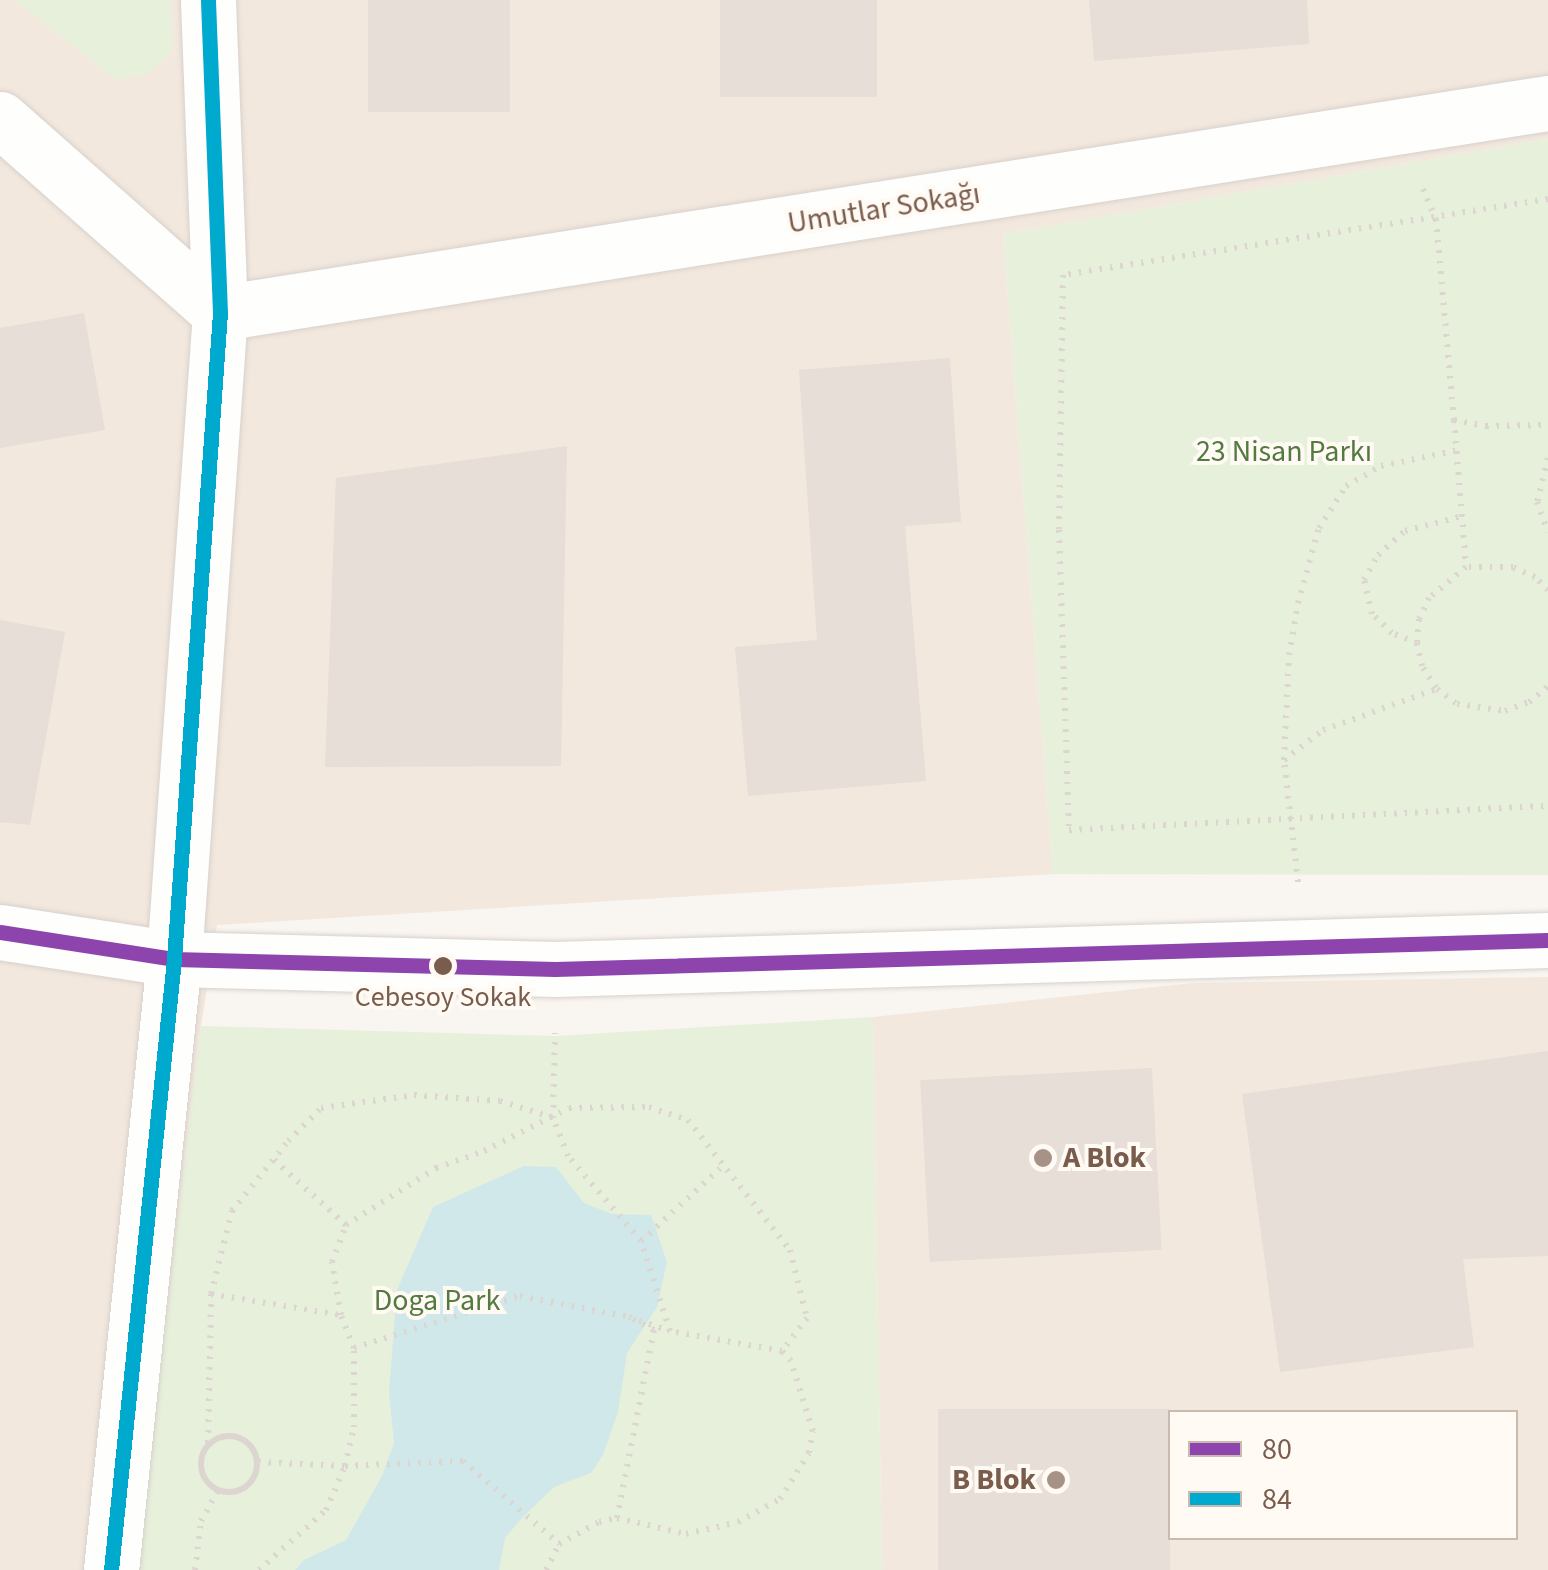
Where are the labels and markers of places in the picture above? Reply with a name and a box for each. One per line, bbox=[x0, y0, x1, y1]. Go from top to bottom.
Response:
marker: Cebesoy Sokak bbox=[433, 956, 453, 976]
place label: Cebesoy Sokak bbox=[355, 980, 531, 1014]
place label: A Blok bbox=[1063, 1140, 1146, 1176]
marker: A Blok bbox=[1032, 1147, 1054, 1169]
place label: B Blok bbox=[952, 1462, 1036, 1498]
marker: B Blok bbox=[1045, 1469, 1067, 1491]

